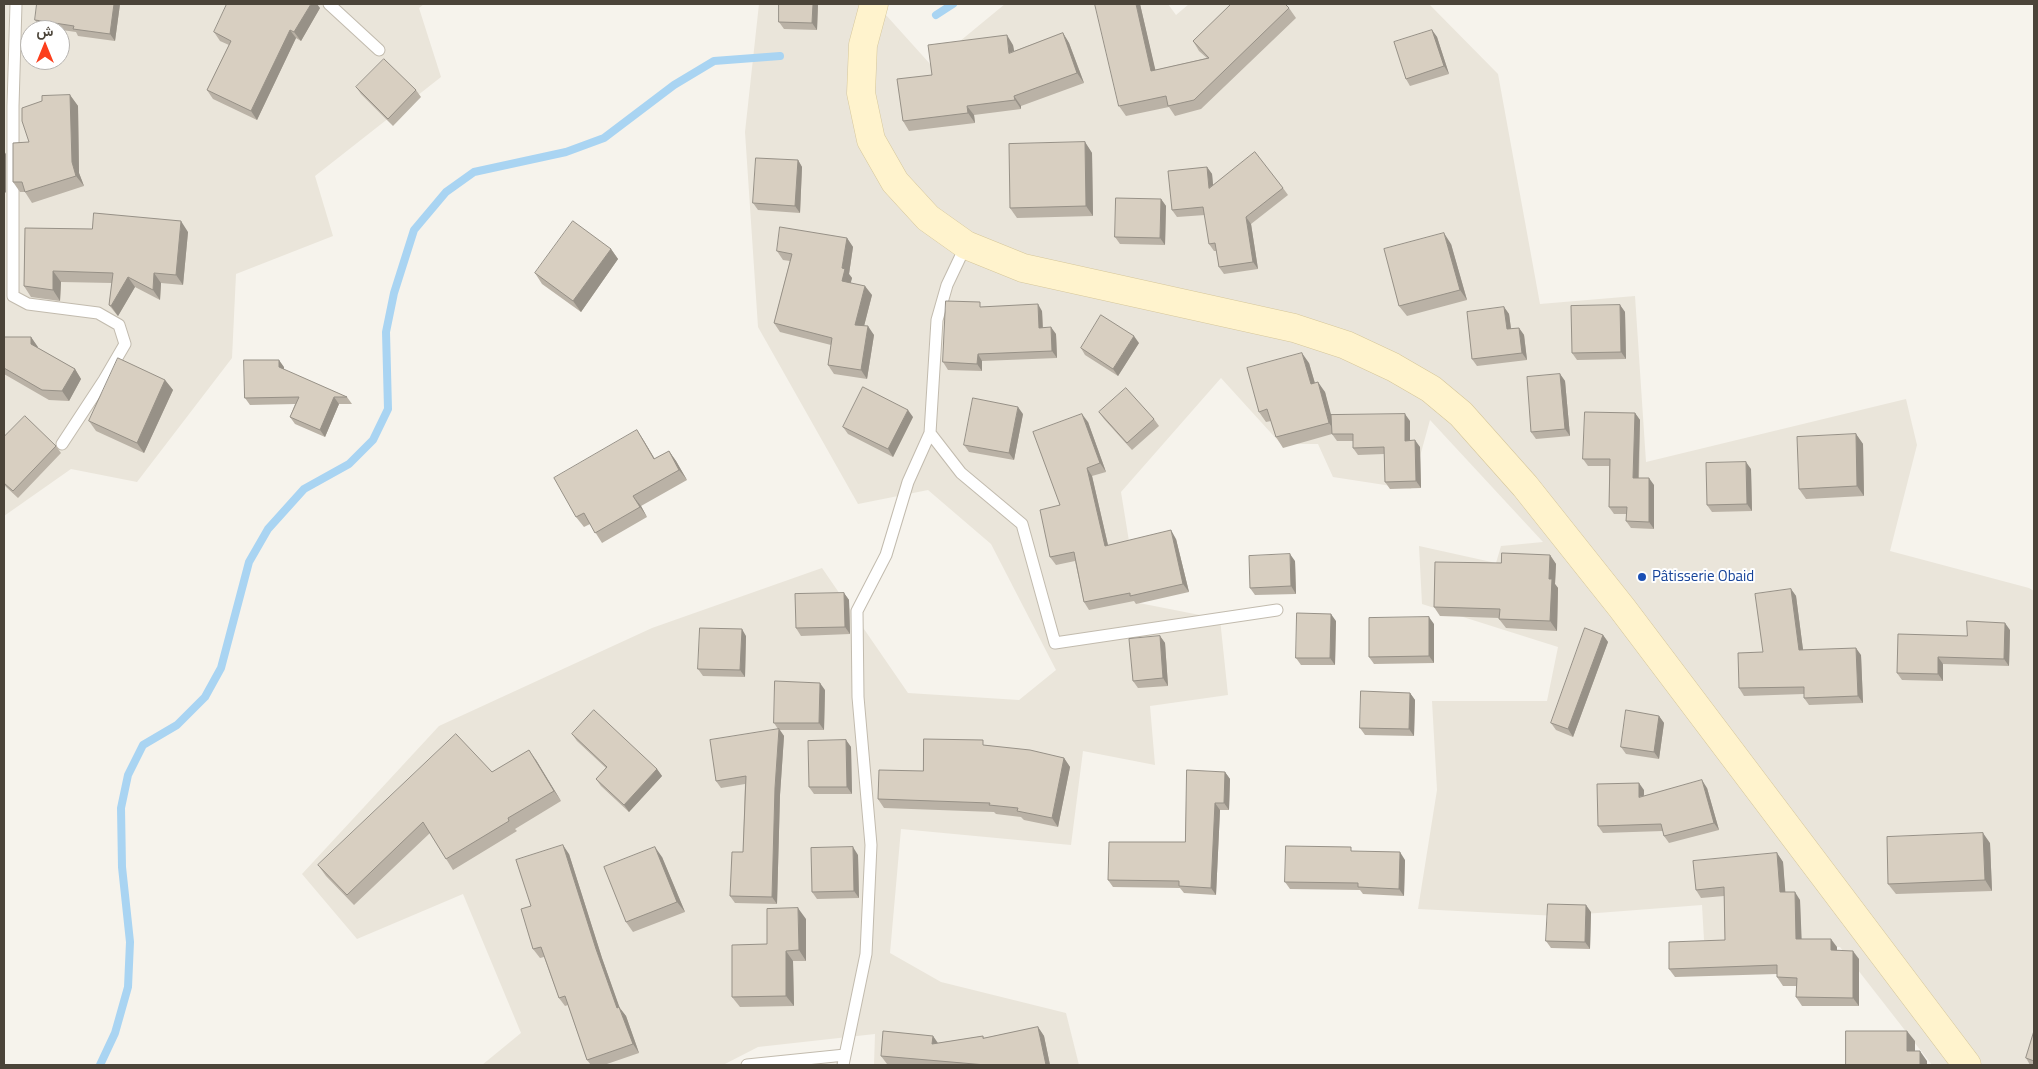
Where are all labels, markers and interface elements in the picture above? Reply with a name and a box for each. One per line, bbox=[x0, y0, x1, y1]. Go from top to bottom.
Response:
north arrow bbox=[20, 20, 70, 70]
text: ش bbox=[37, 20, 53, 41]
place label: Pâtisserie Obaid bbox=[1652, 568, 1754, 586]
marker: Pâtisserie Obaid bbox=[1636, 571, 1648, 583]

